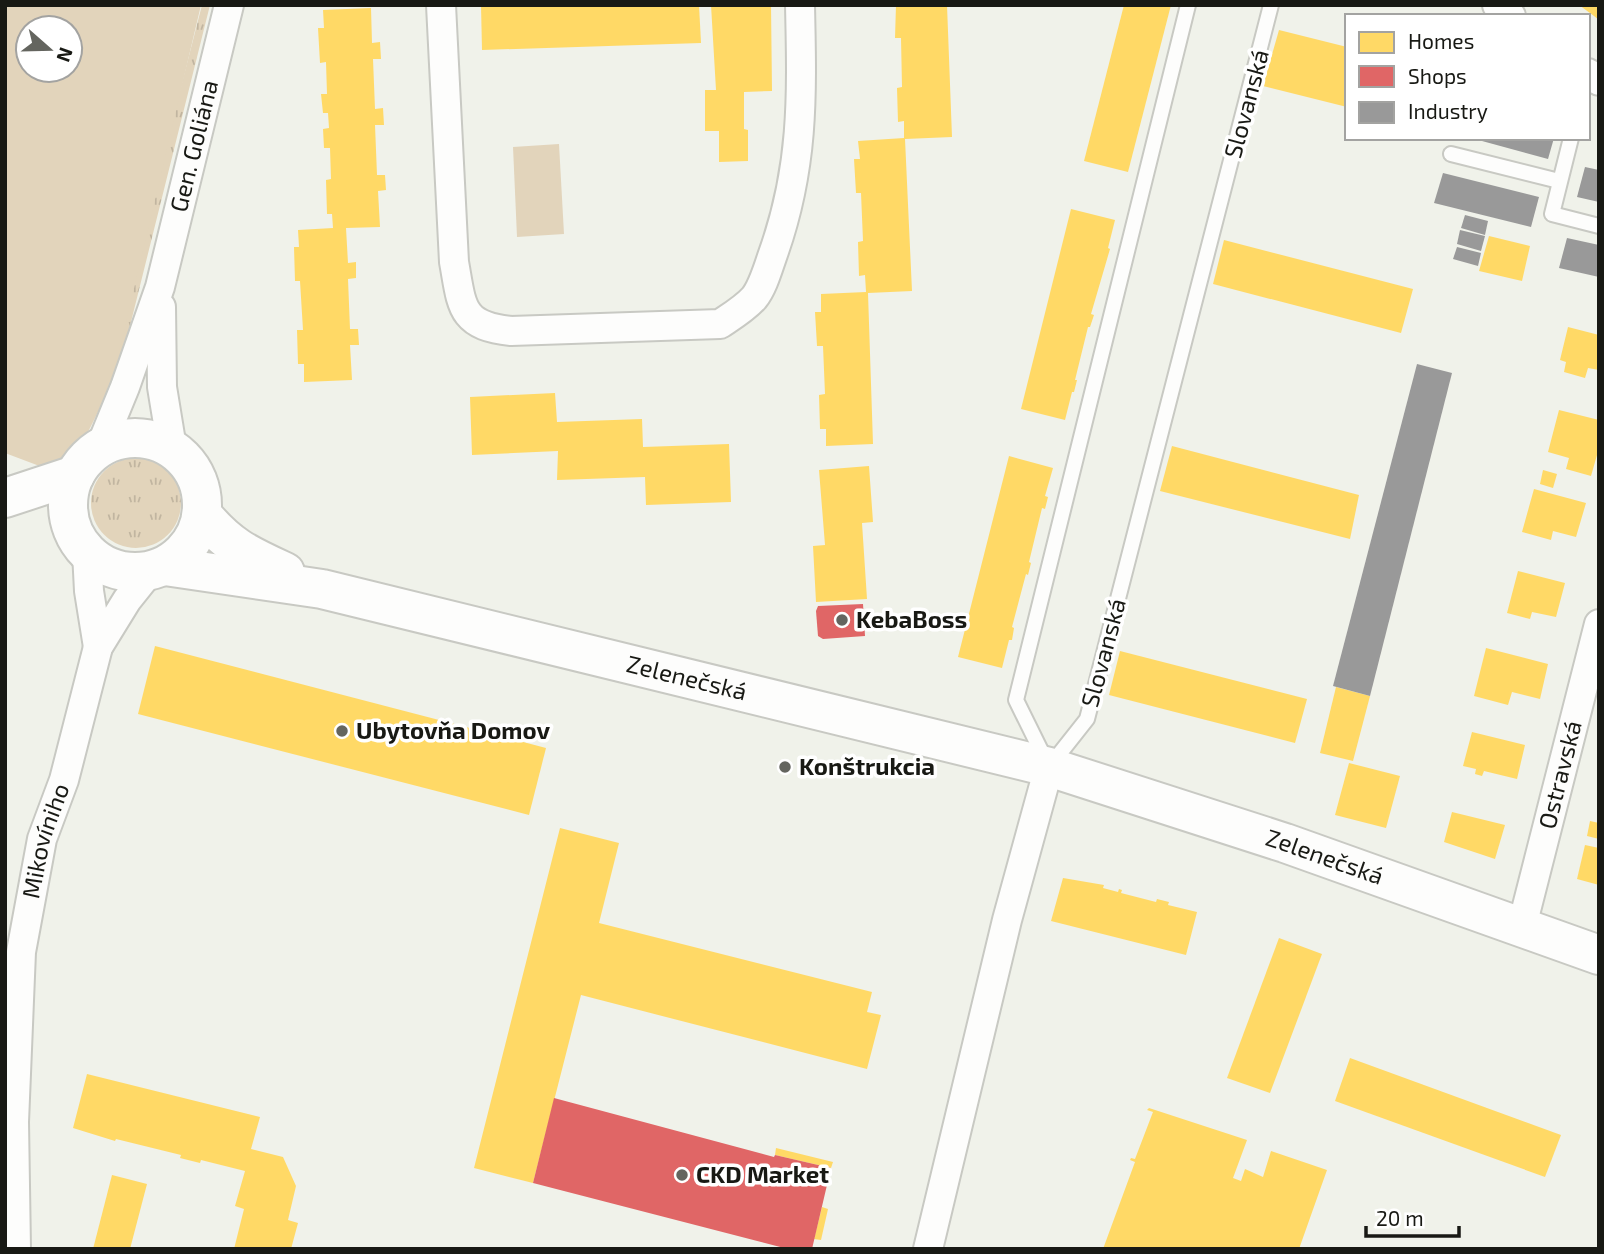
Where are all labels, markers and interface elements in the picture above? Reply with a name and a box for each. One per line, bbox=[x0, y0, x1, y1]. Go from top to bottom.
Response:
north arrow bbox=[14, 14, 84, 84]
legend bbox=[1345, 14, 1590, 140]
text: Homes bbox=[1408, 28, 1474, 53]
text: N bbox=[52, 45, 79, 65]
street label: Slovanská bbox=[1217, 46, 1274, 161]
text: Shops bbox=[1408, 63, 1467, 88]
street label: Gen. Goliána bbox=[163, 77, 223, 215]
text: Industry bbox=[1408, 98, 1488, 123]
street label: Slovanská bbox=[1074, 595, 1131, 710]
place label: KebaBoss bbox=[856, 604, 967, 633]
marker: KebaBoss bbox=[834, 612, 850, 628]
street label: Zelenečská bbox=[624, 648, 750, 705]
place label: Ubytovňa Domov bbox=[356, 715, 550, 744]
street label: Ostravská bbox=[1531, 717, 1587, 832]
marker: Ubytovňa Domov bbox=[334, 723, 350, 739]
place label: Konštrukcia bbox=[799, 751, 935, 780]
marker: Konštrukcia bbox=[777, 759, 793, 775]
street label: Mikovíniho bbox=[15, 779, 75, 901]
street label: Zelenečská bbox=[1263, 822, 1388, 890]
place label: CKD Market bbox=[696, 1159, 829, 1188]
marker: CKD Market bbox=[674, 1167, 690, 1183]
scale bar bbox=[1366, 1194, 1459, 1238]
text: 20 m bbox=[1376, 1205, 1424, 1230]

